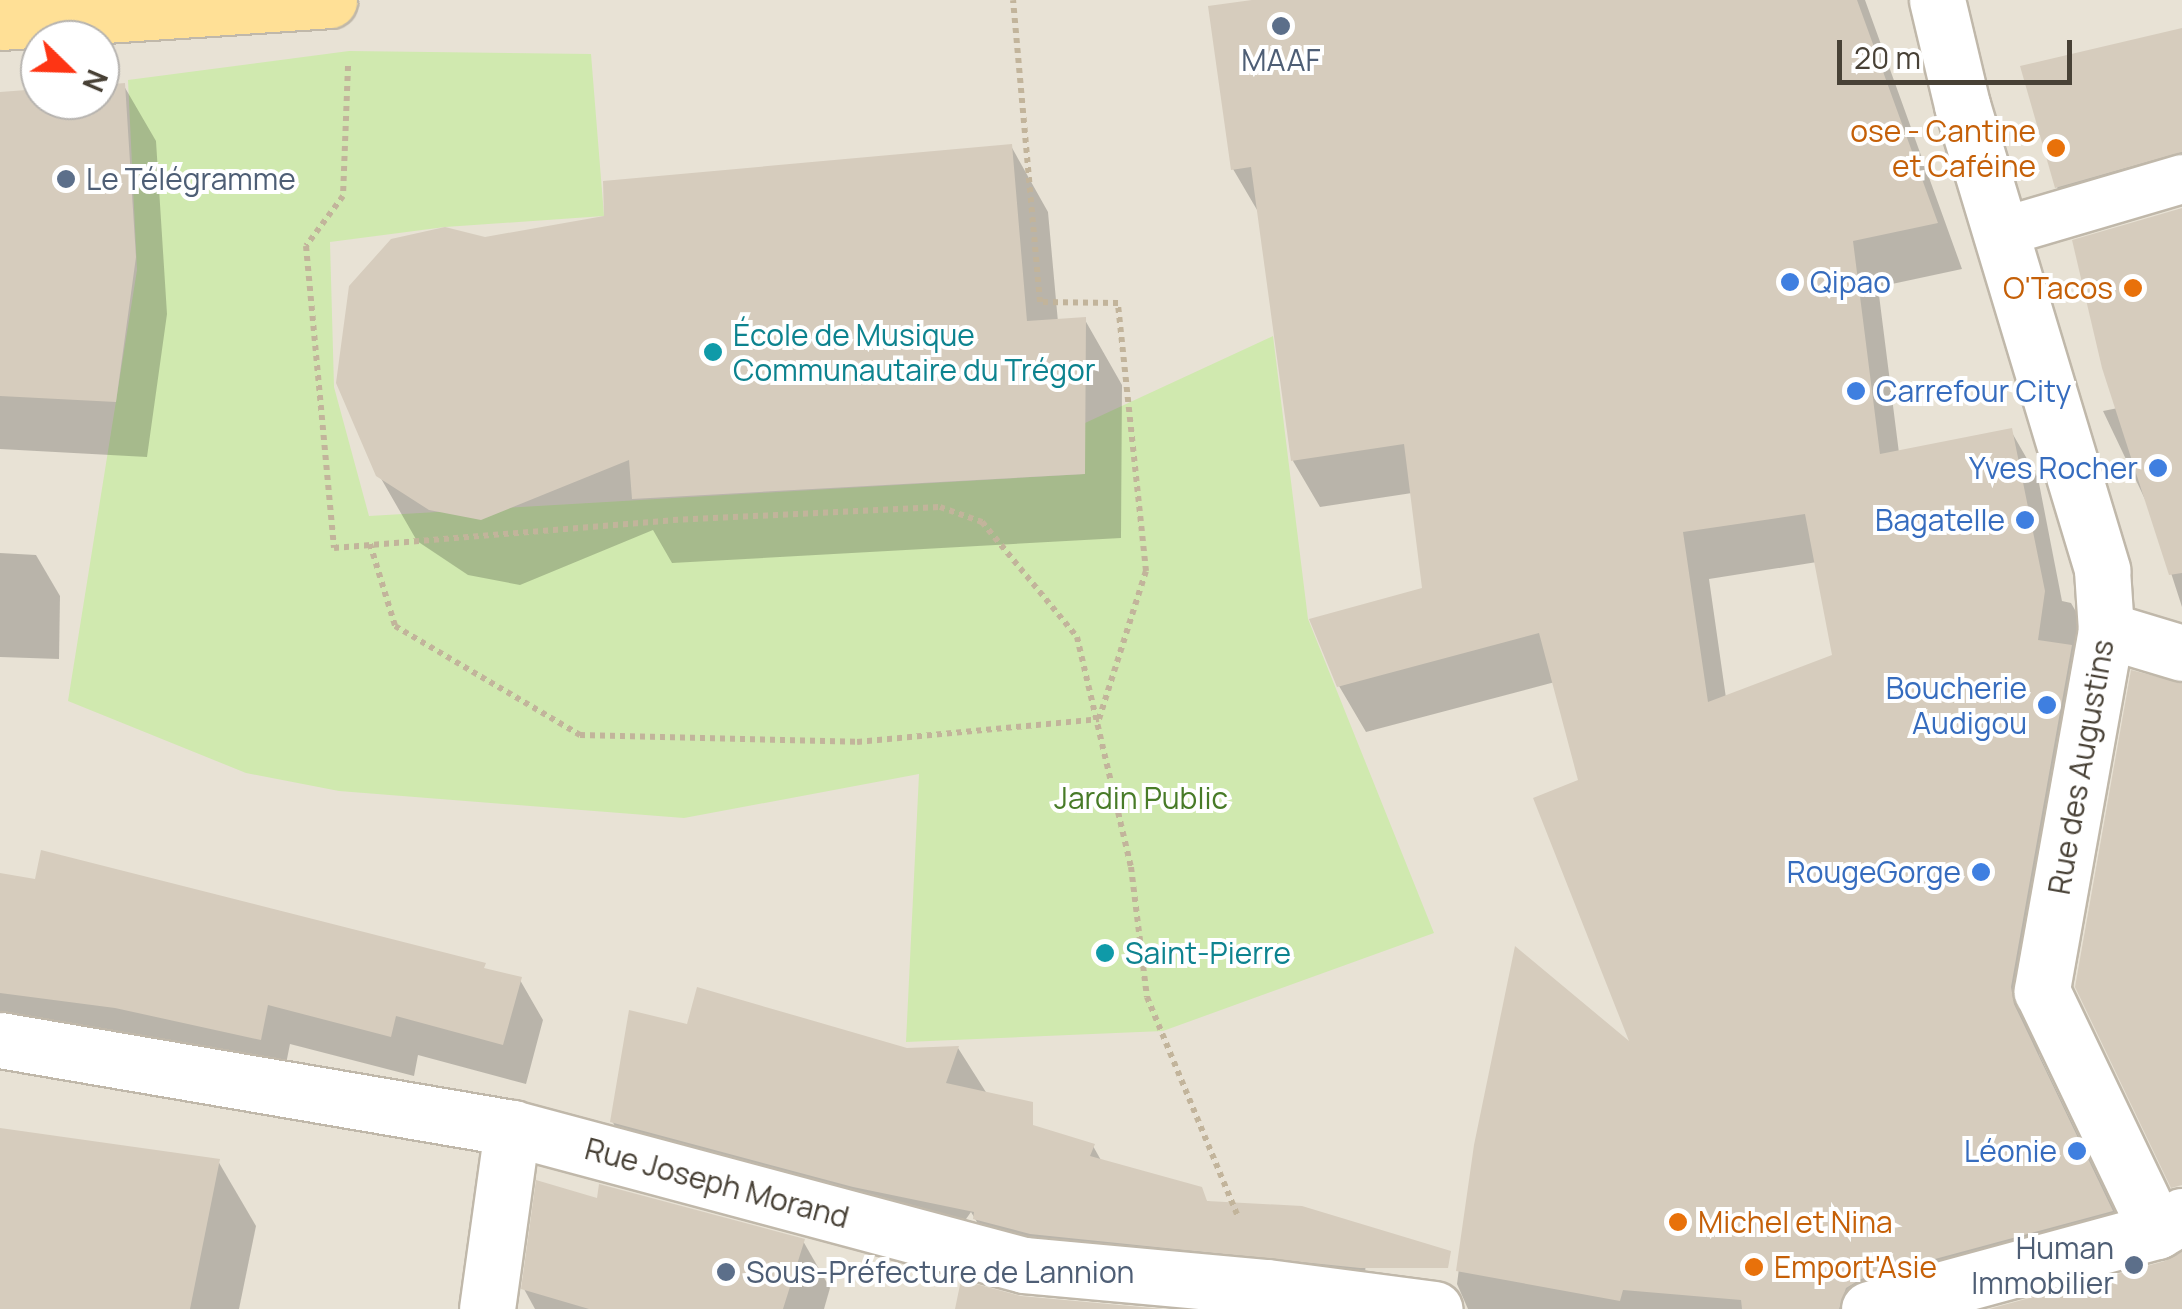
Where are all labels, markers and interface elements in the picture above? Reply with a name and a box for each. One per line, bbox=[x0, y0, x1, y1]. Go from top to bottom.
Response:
marker: MAAF bbox=[1270, 15, 1292, 37]
north arrow bbox=[20, 20, 120, 120]
scale bar bbox=[1842, 20, 2077, 82]
text: 20 m bbox=[1854, 37, 1921, 78]
place label: MAAF bbox=[1241, 42, 1321, 78]
text: N bbox=[74, 64, 117, 98]
place label: ose - Cantine et Caféine bbox=[1850, 113, 2036, 184]
marker: ose - Cantine et Caféine bbox=[2045, 137, 2067, 159]
place label: Le Télégramme bbox=[86, 161, 296, 197]
marker: Le Télégramme bbox=[55, 168, 77, 190]
place label: Qipao bbox=[1810, 264, 1891, 300]
place label: O'Tacos bbox=[2003, 270, 2113, 306]
marker: Qipao bbox=[1779, 271, 1801, 293]
marker: O'Tacos bbox=[2122, 277, 2144, 299]
place label: École de Musique Communautaire du Trégor bbox=[733, 317, 1096, 388]
marker: École de Musique Communautaire du Trégor bbox=[702, 341, 724, 363]
place label: Carrefour City bbox=[1876, 373, 2071, 409]
marker: Carrefour City bbox=[1845, 380, 1867, 402]
place label: Yves Rocher bbox=[1969, 450, 2138, 486]
marker: Yves Rocher bbox=[2147, 457, 2169, 479]
place label: Bagatelle bbox=[1875, 502, 2005, 538]
marker: Bagatelle bbox=[2014, 509, 2036, 531]
street label: Rue des Augustins bbox=[2041, 637, 2121, 897]
place label: Boucherie Audigou bbox=[1886, 670, 2027, 740]
marker: Boucherie Audigou bbox=[2036, 694, 2058, 716]
park label: Jardin Public bbox=[1054, 780, 1228, 816]
place label: RougeGorge bbox=[1787, 854, 1961, 890]
marker: RougeGorge bbox=[1970, 861, 1992, 883]
place label: Saint-Pierre bbox=[1125, 935, 1291, 971]
marker: Saint-Pierre bbox=[1094, 942, 1116, 964]
street label: Rue Joseph Morand bbox=[581, 1130, 853, 1236]
place label: Léonie bbox=[1964, 1133, 2057, 1169]
marker: Léonie bbox=[2066, 1140, 2088, 1162]
place label: Michel et Nina bbox=[1698, 1204, 1893, 1240]
marker: Michel et Nina bbox=[1667, 1211, 1689, 1233]
place label: Human Immobilier bbox=[1971, 1230, 2114, 1300]
place label: Emport'Asie bbox=[1774, 1249, 1937, 1285]
place label: Sous-Préfecture de Lannion bbox=[746, 1254, 1134, 1290]
marker: Human Immobilier bbox=[2123, 1254, 2145, 1276]
marker: Emport'Asie bbox=[1743, 1256, 1765, 1278]
marker: Sous-Préfecture de Lannion bbox=[715, 1261, 737, 1283]

